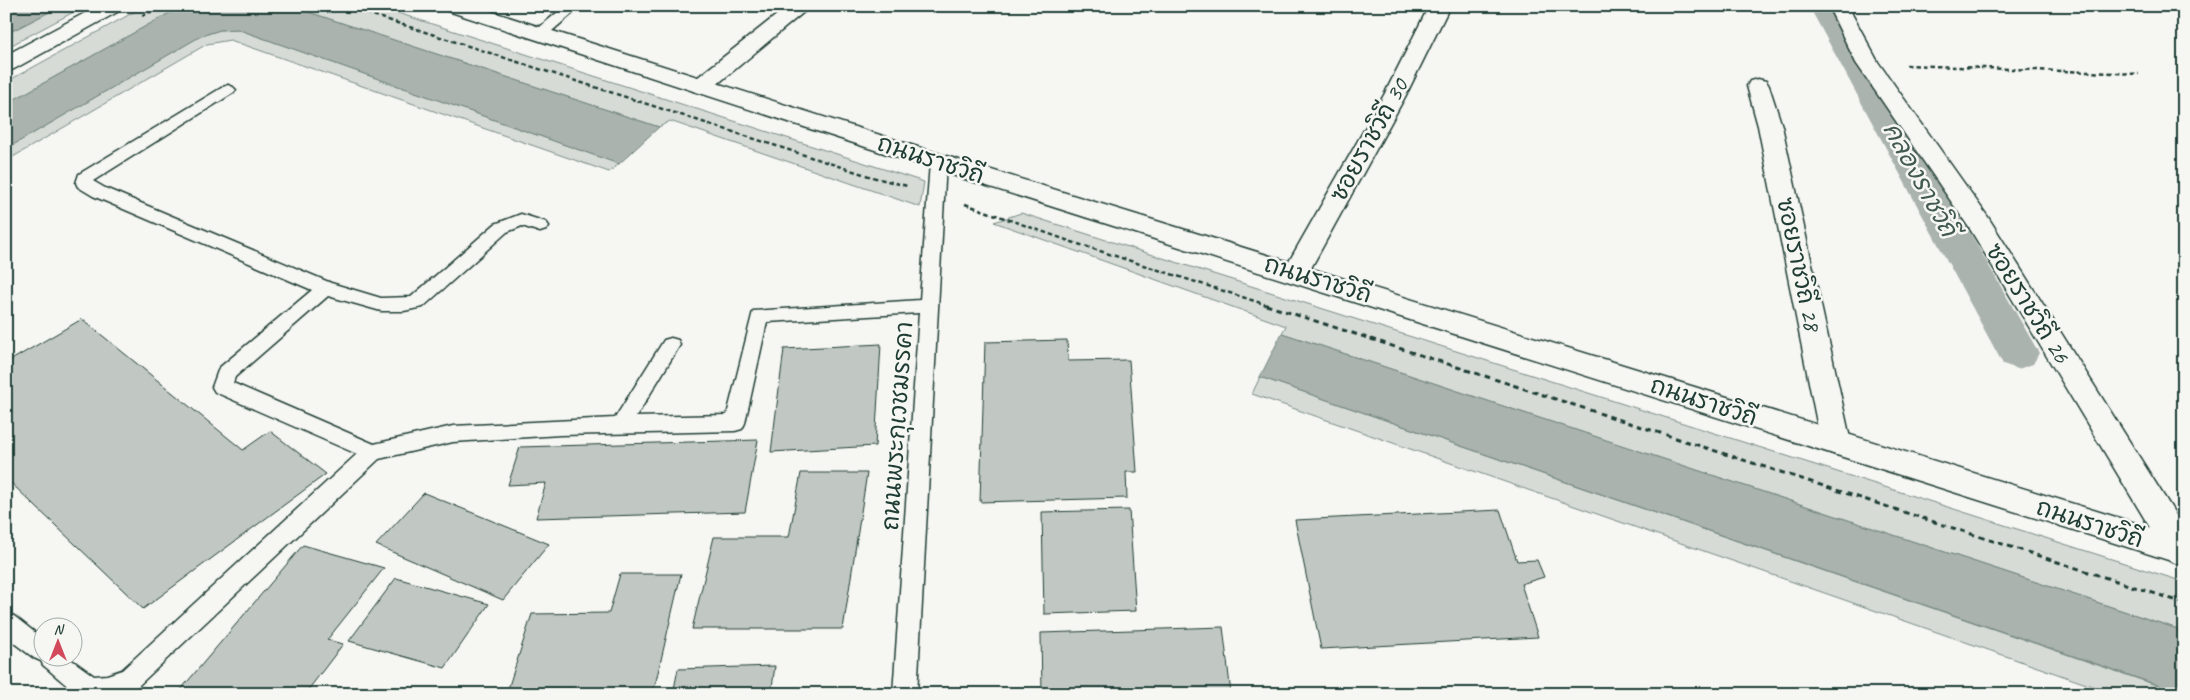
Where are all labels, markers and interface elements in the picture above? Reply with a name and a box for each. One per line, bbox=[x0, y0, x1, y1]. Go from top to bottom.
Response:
street label: ซอยราชวิถี 30 bbox=[1323, 72, 1416, 207]
water label: คลองราชวิถี bbox=[1876, 117, 1967, 247]
street label: ถนนราชวิถี bbox=[874, 128, 988, 190]
street label: ซอยราชวิถี 28 bbox=[1770, 195, 1828, 336]
street label: ซอยราชวิถี 26 bbox=[1979, 238, 2077, 369]
street label: ถนนราชวิถี bbox=[1261, 248, 1375, 310]
street label: ถนนพระกุเวชมรรคา bbox=[875, 320, 922, 532]
street label: ถนนราชวิถี bbox=[1647, 370, 1761, 432]
street label: ถนนราชวิถี bbox=[2033, 492, 2147, 554]
north arrow bbox=[32, 618, 82, 668]
text: N bbox=[54, 621, 65, 638]

